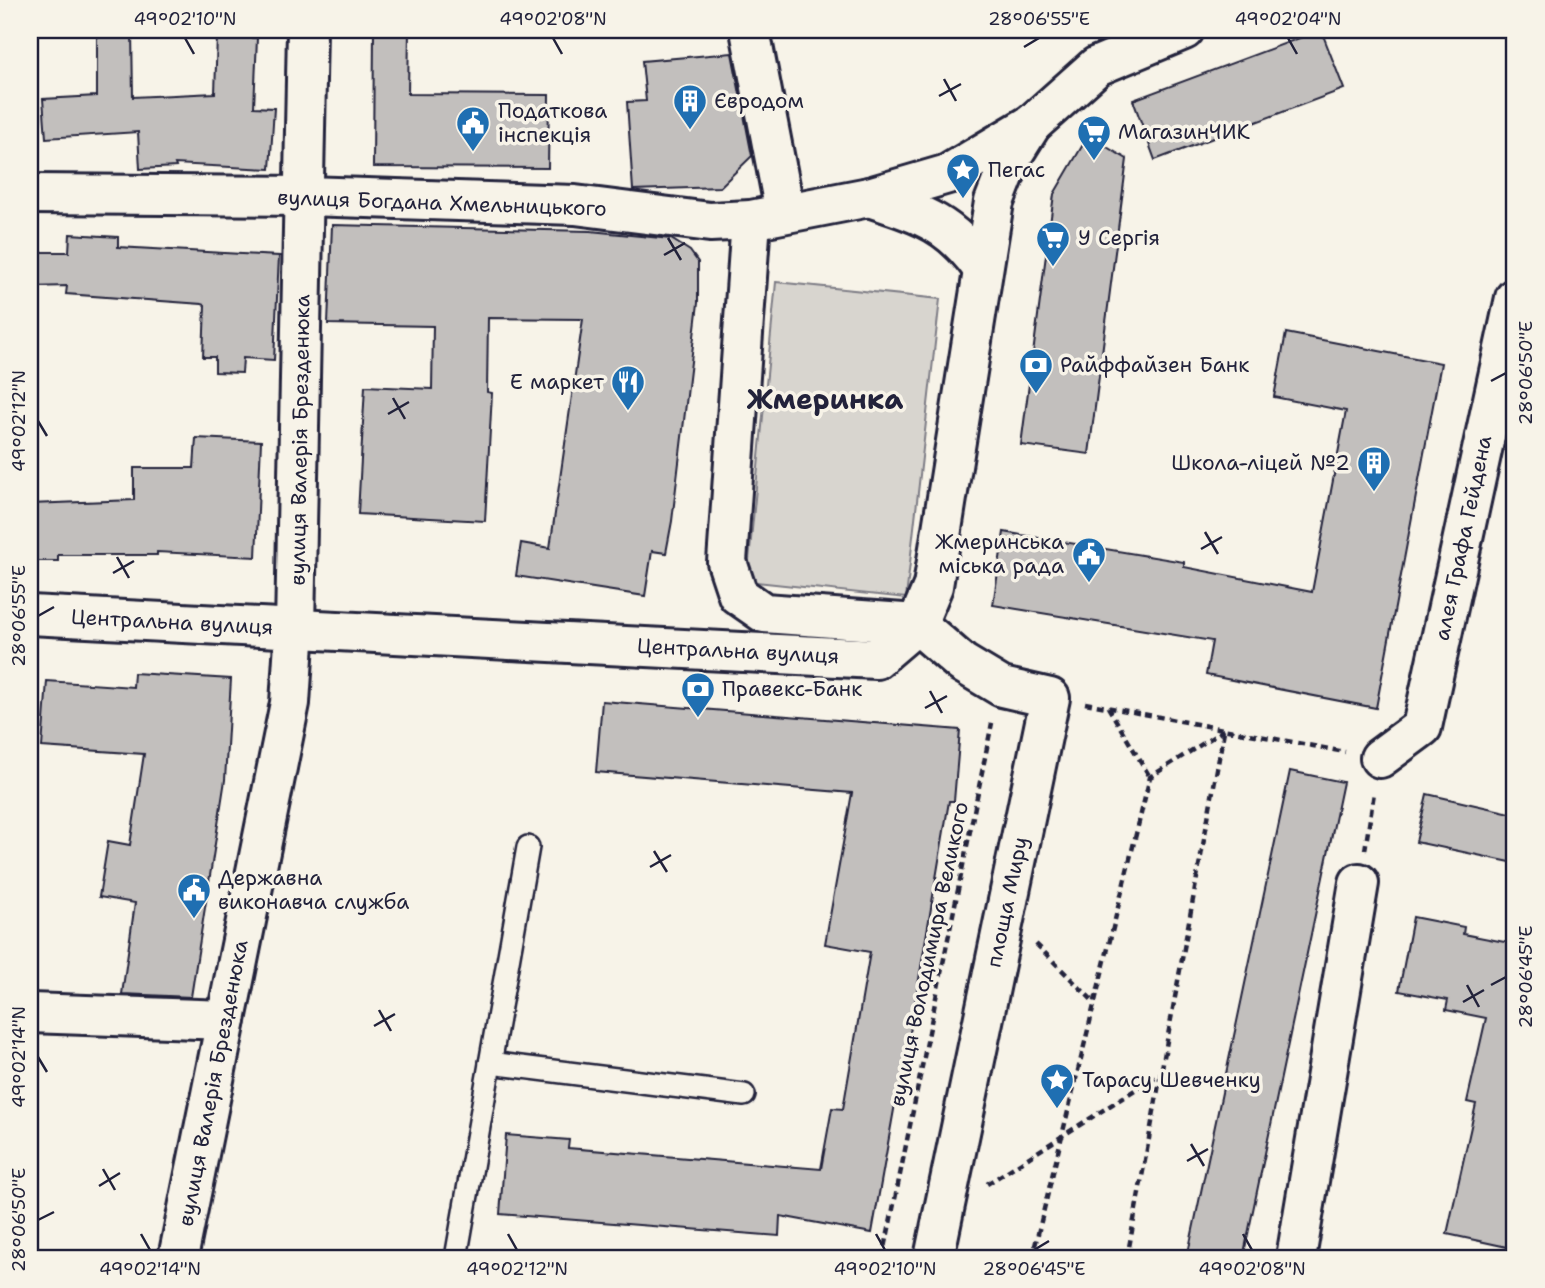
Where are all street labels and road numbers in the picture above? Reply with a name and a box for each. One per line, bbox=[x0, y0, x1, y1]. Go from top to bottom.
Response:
street label: вулиця Богдана Хмельницького bbox=[277, 183, 607, 223]
street label: вулиця Валерія Брезденюка bbox=[283, 294, 317, 586]
street label: алея Графа Гейдена bbox=[1428, 433, 1498, 643]
street label: Центральна вулиця bbox=[70, 603, 274, 641]
street label: Центральна вулиця bbox=[636, 632, 840, 670]
street label: вулиця Володимира Великого bbox=[883, 799, 975, 1109]
street label: площа Миру bbox=[979, 834, 1035, 970]
street label: вулиця Валерія Брезденюка bbox=[171, 937, 255, 1229]

